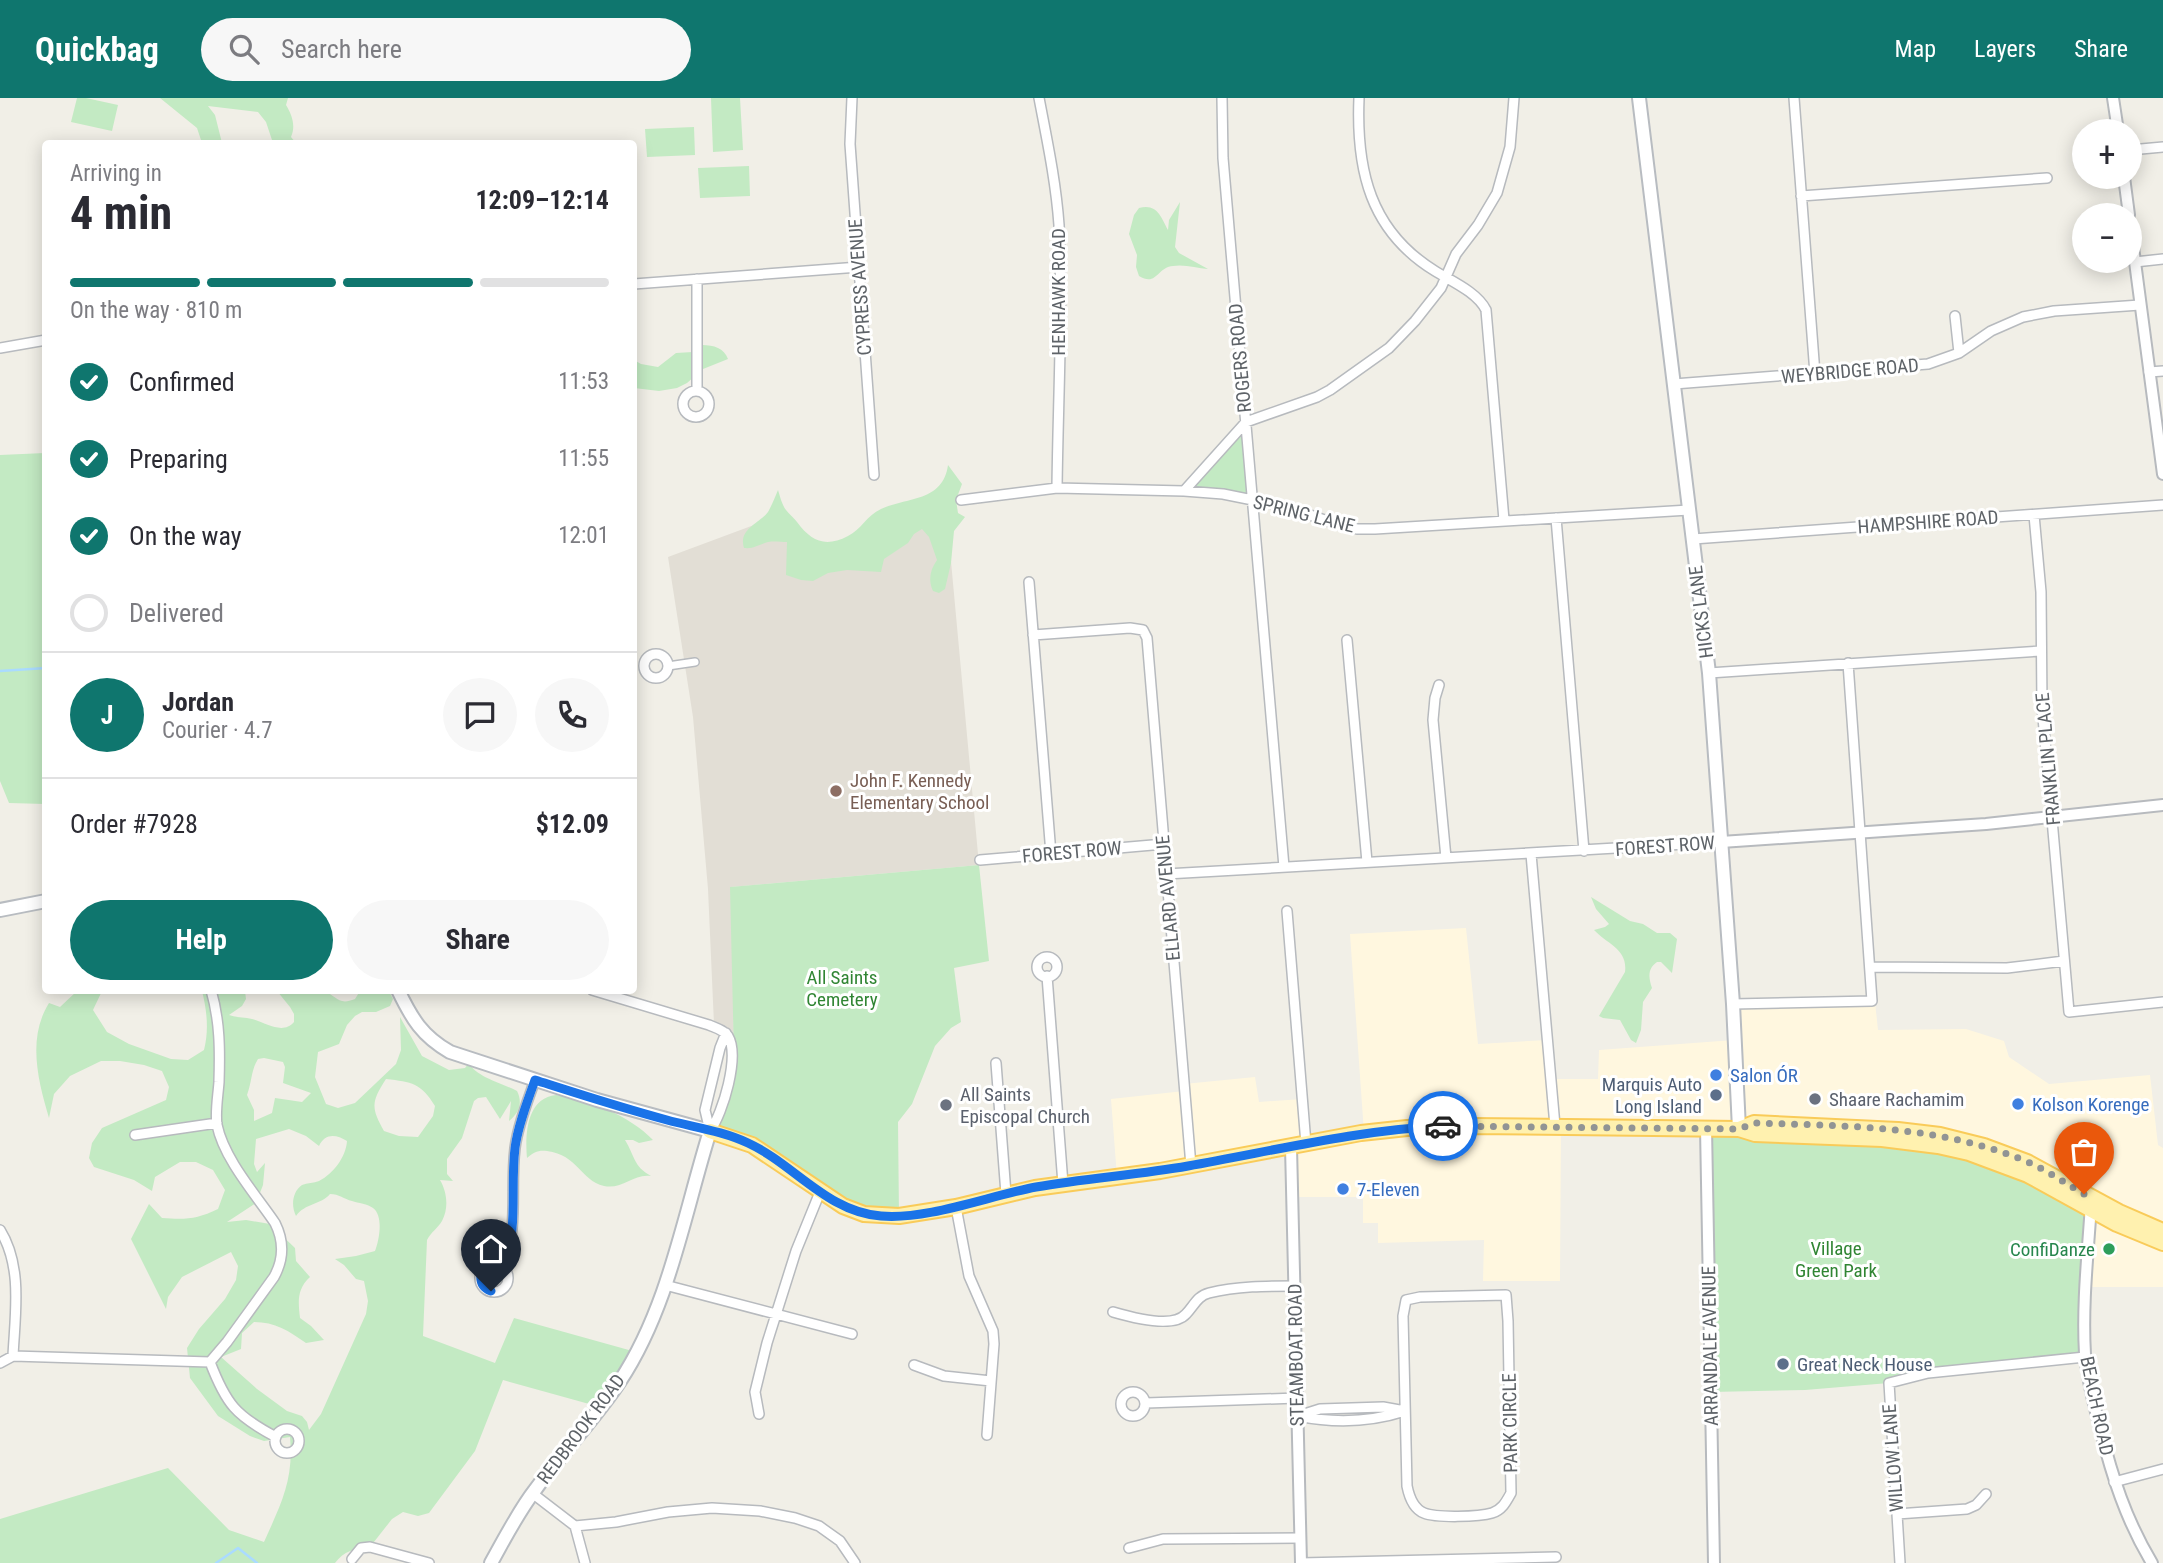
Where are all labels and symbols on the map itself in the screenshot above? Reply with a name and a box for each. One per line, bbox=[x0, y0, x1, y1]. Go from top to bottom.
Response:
street label: CYPRESS AVENUE bbox=[844, 218, 876, 356]
street label: HENHAWK ROAD bbox=[1047, 228, 1070, 356]
street label: ROGERS ROAD bbox=[1224, 302, 1256, 414]
street label: WEYBRIDGE ROAD bbox=[1780, 354, 1920, 388]
street label: SPRING LANE bbox=[1251, 490, 1357, 538]
street label: HAMPSHIRE ROAD bbox=[1857, 506, 1999, 538]
street label: HICKS LANE bbox=[1684, 564, 1718, 660]
street label: FRANKLIN PLACE bbox=[2031, 692, 2065, 826]
place label: John F. Kennedy Elementary School bbox=[850, 769, 989, 814]
marker: John F. Kennedy Elementary School bbox=[828, 783, 844, 799]
street label: FOREST ROW bbox=[1614, 831, 1716, 861]
street label: ELLARD AVENUE bbox=[1151, 834, 1185, 962]
street label: FOREST ROW bbox=[1021, 836, 1123, 868]
park label: All Saints Cemetery bbox=[806, 966, 878, 1011]
place label: Salon ÓR bbox=[1730, 1064, 1798, 1087]
marker: Salon ÓR bbox=[1708, 1067, 1724, 1083]
place label: Marquis Auto Long Island bbox=[1602, 1073, 1702, 1118]
place label: All Saints Episcopal Church bbox=[960, 1083, 1090, 1128]
marker: Marquis Auto Long Island bbox=[1708, 1087, 1724, 1103]
place label: Shaare Rachamim bbox=[1829, 1088, 1964, 1111]
courier bbox=[1408, 1091, 1478, 1161]
marker: Shaare Rachamim bbox=[1807, 1091, 1823, 1107]
place label: Kolson Korenge bbox=[2032, 1093, 2150, 1116]
marker: Kolson Korenge bbox=[2010, 1096, 2026, 1112]
marker: All Saints Episcopal Church bbox=[938, 1097, 954, 1113]
pin bbox=[2054, 1122, 2114, 1194]
place label: 7-Eleven bbox=[1357, 1178, 1420, 1201]
marker: 7-Eleven bbox=[1335, 1181, 1351, 1197]
pin bbox=[461, 1219, 521, 1291]
park label: Village Green Park bbox=[1795, 1237, 1877, 1282]
place label: ConfiDanze bbox=[2010, 1238, 2095, 1261]
marker: ConfiDanze bbox=[2101, 1241, 2117, 1257]
street label: ARRANDALE AVENUE bbox=[1697, 1266, 1723, 1426]
street label: STEAMBOAT ROAD bbox=[1283, 1283, 1309, 1427]
place label: Great Neck House bbox=[1797, 1353, 1932, 1376]
street label: BEACH ROAD bbox=[2075, 1354, 2119, 1458]
marker: Great Neck House bbox=[1775, 1356, 1791, 1372]
street label: REDBROOK ROAD bbox=[532, 1370, 630, 1488]
street label: PARK CIRCLE bbox=[1498, 1373, 1522, 1473]
street label: WILLOW LANE bbox=[1878, 1403, 1908, 1513]

